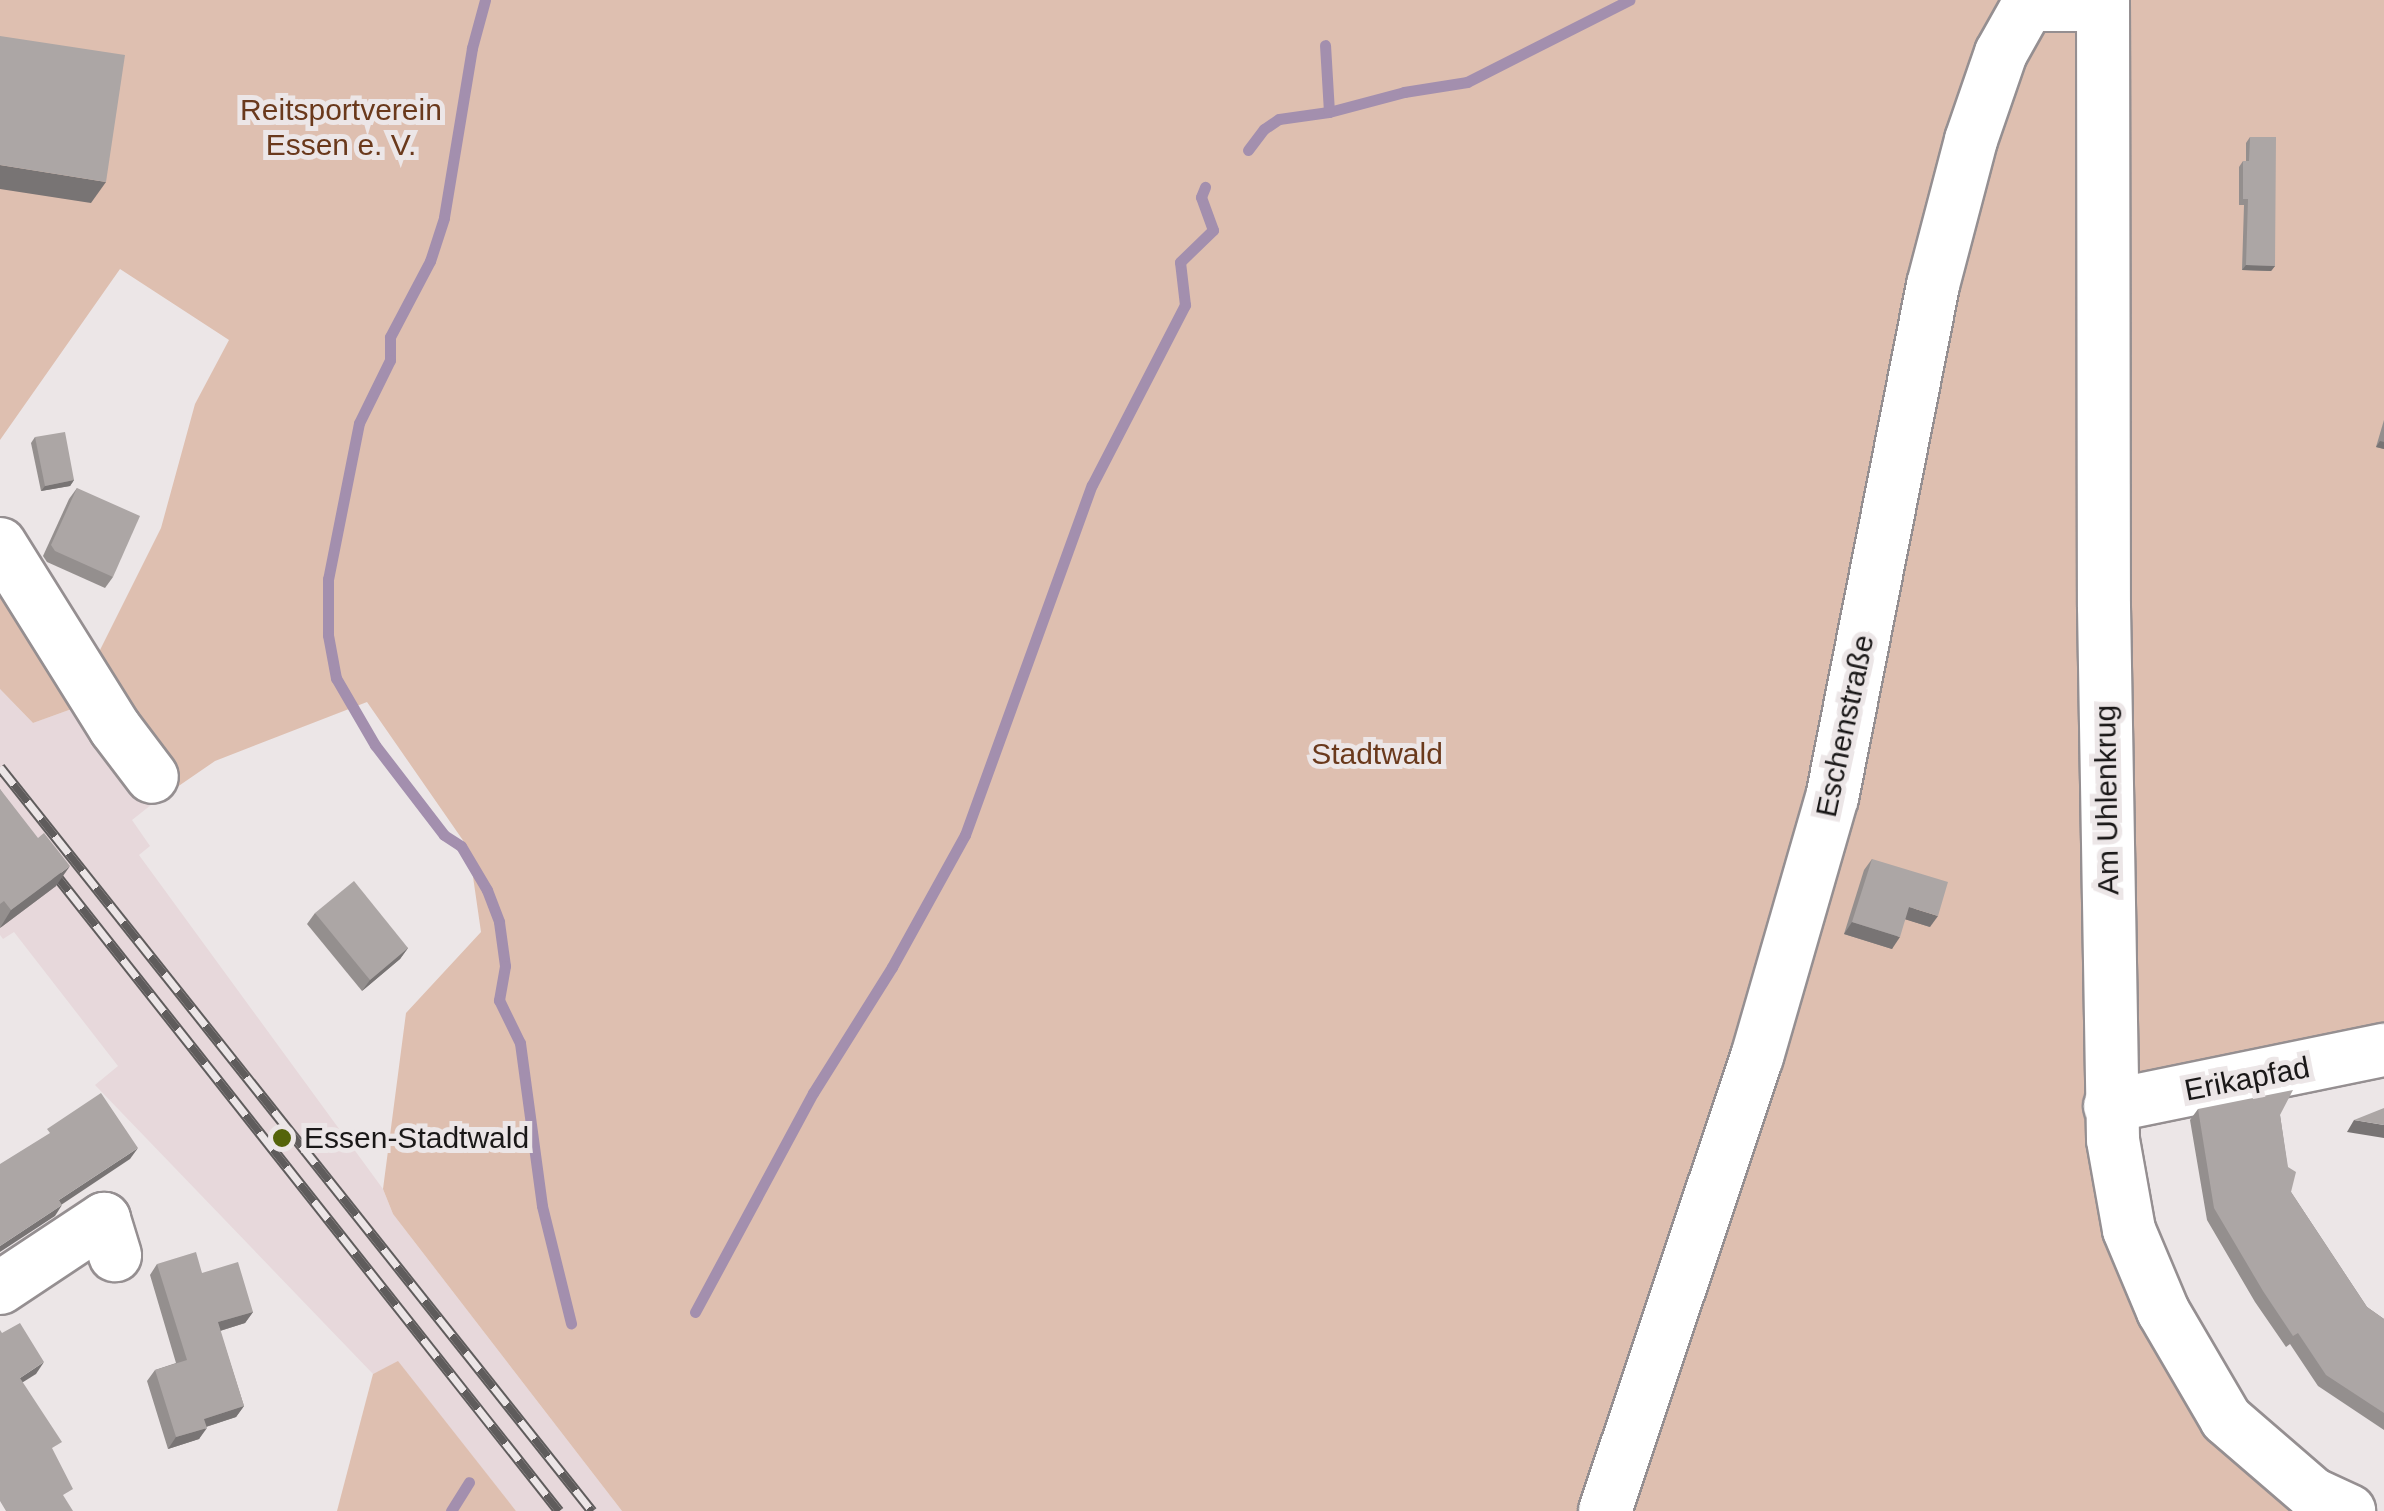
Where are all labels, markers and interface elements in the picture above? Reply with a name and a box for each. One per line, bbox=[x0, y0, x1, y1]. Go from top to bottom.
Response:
park label: Reitsportverein Essen e. V. bbox=[240, 92, 442, 162]
street label: Eschenstraße bbox=[1808, 632, 1882, 820]
street label: Am Uhlenkrug bbox=[2087, 705, 2127, 895]
park label: Stadtwald bbox=[1311, 736, 1443, 772]
street label: Erikapfad bbox=[2181, 1049, 2313, 1109]
place label: Essen-Stadtwald bbox=[304, 1120, 529, 1156]
marker: Essen-Stadtwald bbox=[269, 1125, 295, 1151]

